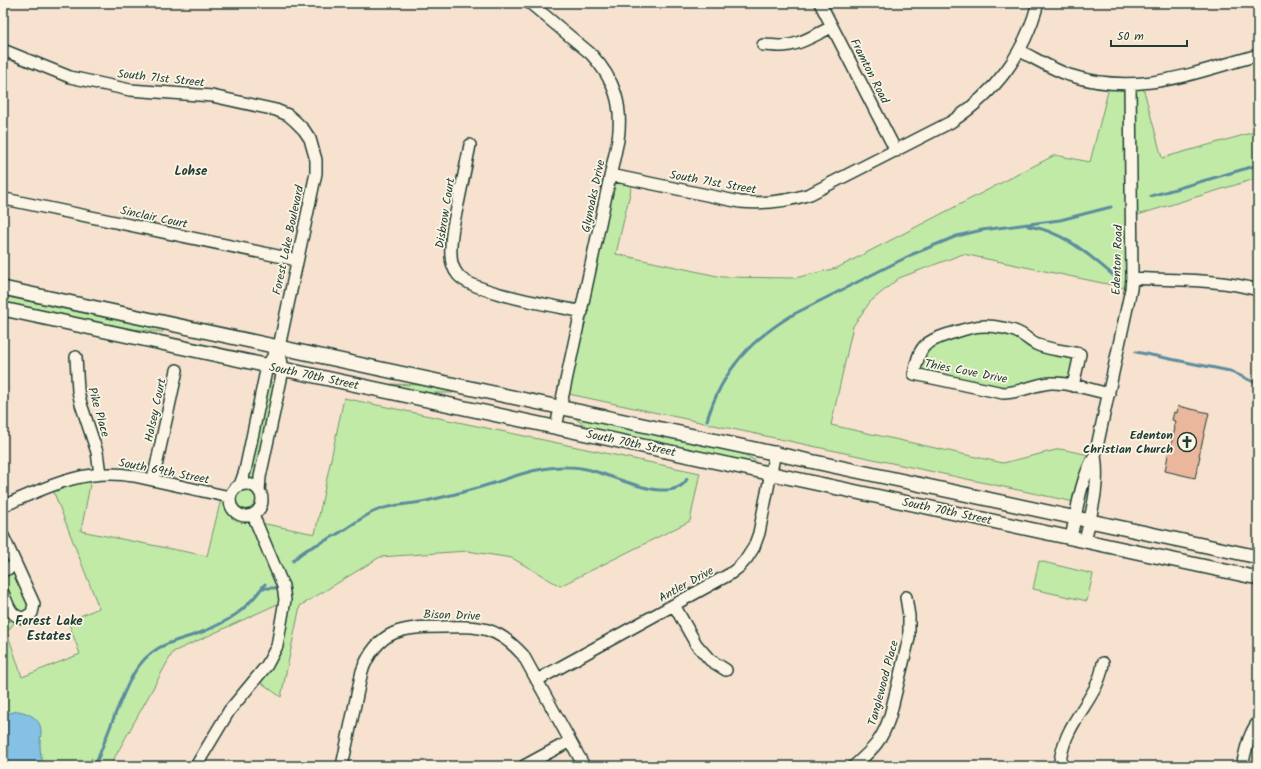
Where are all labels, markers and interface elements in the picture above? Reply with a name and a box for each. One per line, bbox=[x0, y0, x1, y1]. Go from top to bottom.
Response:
scale bar bbox=[1111, 22, 1187, 48]
text: 50 m bbox=[1117, 27, 1144, 46]
street label: Framton Road bbox=[845, 35, 895, 108]
street label: South 71st Street bbox=[116, 64, 206, 93]
street label: Glynoaks Drive bbox=[577, 157, 611, 234]
district label: Lohse bbox=[175, 161, 208, 182]
street label: South 71st Street bbox=[668, 166, 758, 200]
street label: Disbrow Court bbox=[431, 176, 461, 250]
street label: Forest Lake Boulevard bbox=[268, 183, 310, 297]
street label: Sinclair Court bbox=[119, 201, 190, 234]
street label: Edenton Road bbox=[1107, 224, 1128, 295]
street label: Thies Cove Drive bbox=[923, 354, 1010, 389]
street label: South 70th Street bbox=[267, 358, 361, 395]
street label: Halsey Court bbox=[139, 376, 172, 444]
street label: Pike Place bbox=[82, 385, 115, 440]
street label: South 70th Street bbox=[584, 425, 678, 462]
place label: Edenton Christian Church bbox=[1083, 426, 1173, 459]
church icon: Edenton Christian Church bbox=[1176, 431, 1198, 453]
street label: South 69th Street bbox=[117, 453, 211, 490]
street label: South 70th Street bbox=[900, 493, 994, 530]
street label: Antler Drive bbox=[655, 561, 718, 607]
street label: Bison Drive bbox=[423, 605, 482, 626]
district label: Forest Lake Estates bbox=[15, 611, 83, 647]
street label: Tanglewood Place bbox=[863, 638, 904, 728]

